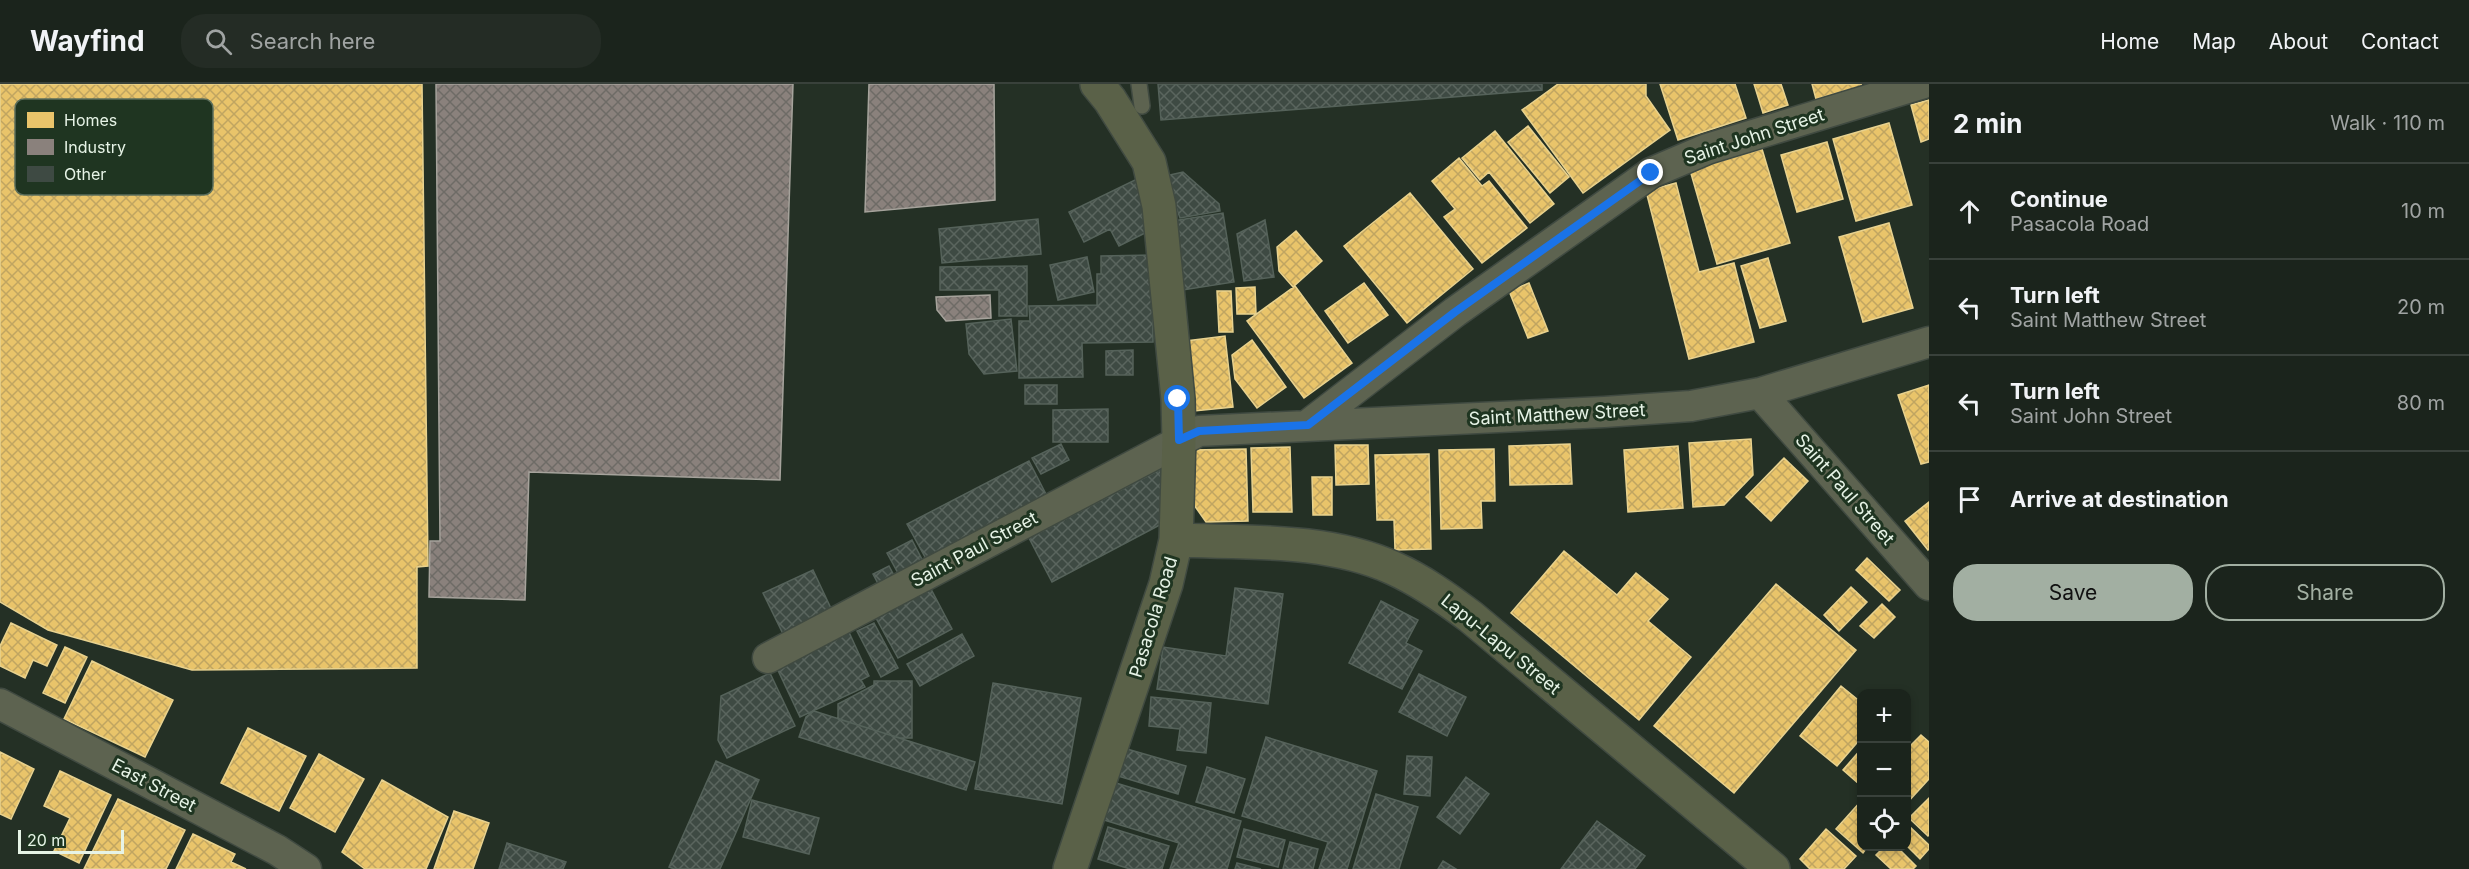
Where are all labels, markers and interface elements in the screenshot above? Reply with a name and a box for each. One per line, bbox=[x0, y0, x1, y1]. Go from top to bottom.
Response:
search box bbox=[181, 14, 601, 68]
text: Wayfind bbox=[30, 24, 145, 58]
icon: search bbox=[202, 25, 235, 58]
text: Search here bbox=[250, 28, 375, 54]
text: Home bbox=[2100, 29, 2159, 54]
text: Map bbox=[2192, 29, 2236, 54]
text: About bbox=[2269, 29, 2328, 54]
text: Contact bbox=[2361, 29, 2439, 54]
legend bbox=[15, 99, 213, 195]
street label: Saint John Street bbox=[1681, 103, 1827, 169]
text: 2 min bbox=[1953, 108, 2023, 139]
text: Homes bbox=[64, 110, 117, 130]
text: Walk · 110 m bbox=[2330, 111, 2445, 135]
text: Industry bbox=[64, 137, 126, 157]
route end bbox=[1637, 159, 1663, 185]
text: Other bbox=[64, 164, 106, 184]
text: Continue bbox=[2010, 186, 2108, 212]
icon: ahead bbox=[1953, 195, 1986, 228]
text: 10 m bbox=[2401, 199, 2445, 223]
text: Pasacola Road bbox=[2010, 212, 2149, 236]
text: Turn left bbox=[2010, 282, 2100, 308]
icon: left bbox=[1953, 291, 1986, 324]
text: 20 m bbox=[2397, 295, 2445, 319]
text: Saint Matthew Street bbox=[2010, 308, 2206, 332]
text: Turn left bbox=[2010, 378, 2100, 404]
route start bbox=[1164, 385, 1190, 411]
icon: left bbox=[1953, 387, 1986, 420]
text: 80 m bbox=[2397, 391, 2445, 415]
street label: Saint Matthew Street bbox=[1468, 399, 1646, 429]
text: Saint John Street bbox=[2010, 404, 2172, 428]
street label: Saint Paul Street bbox=[1791, 429, 1899, 549]
icon: arrive bbox=[1953, 483, 1986, 516]
text: Arrive at destination bbox=[2010, 486, 2229, 512]
street label: Saint Paul Street bbox=[907, 507, 1041, 591]
street label: Pasacola Road bbox=[1125, 554, 1181, 680]
button: Save bbox=[1953, 564, 2193, 621]
button: Share bbox=[2205, 564, 2445, 621]
street label: Lapu-Lapu Street bbox=[1437, 589, 1565, 699]
map controls bbox=[1857, 689, 1911, 851]
button: + bbox=[1857, 689, 1911, 743]
button: − bbox=[1857, 743, 1911, 797]
street label: East Street bbox=[108, 754, 200, 816]
button: locate bbox=[1857, 797, 1911, 851]
scale bar bbox=[18, 827, 124, 854]
text: 20 m bbox=[27, 830, 65, 850]

